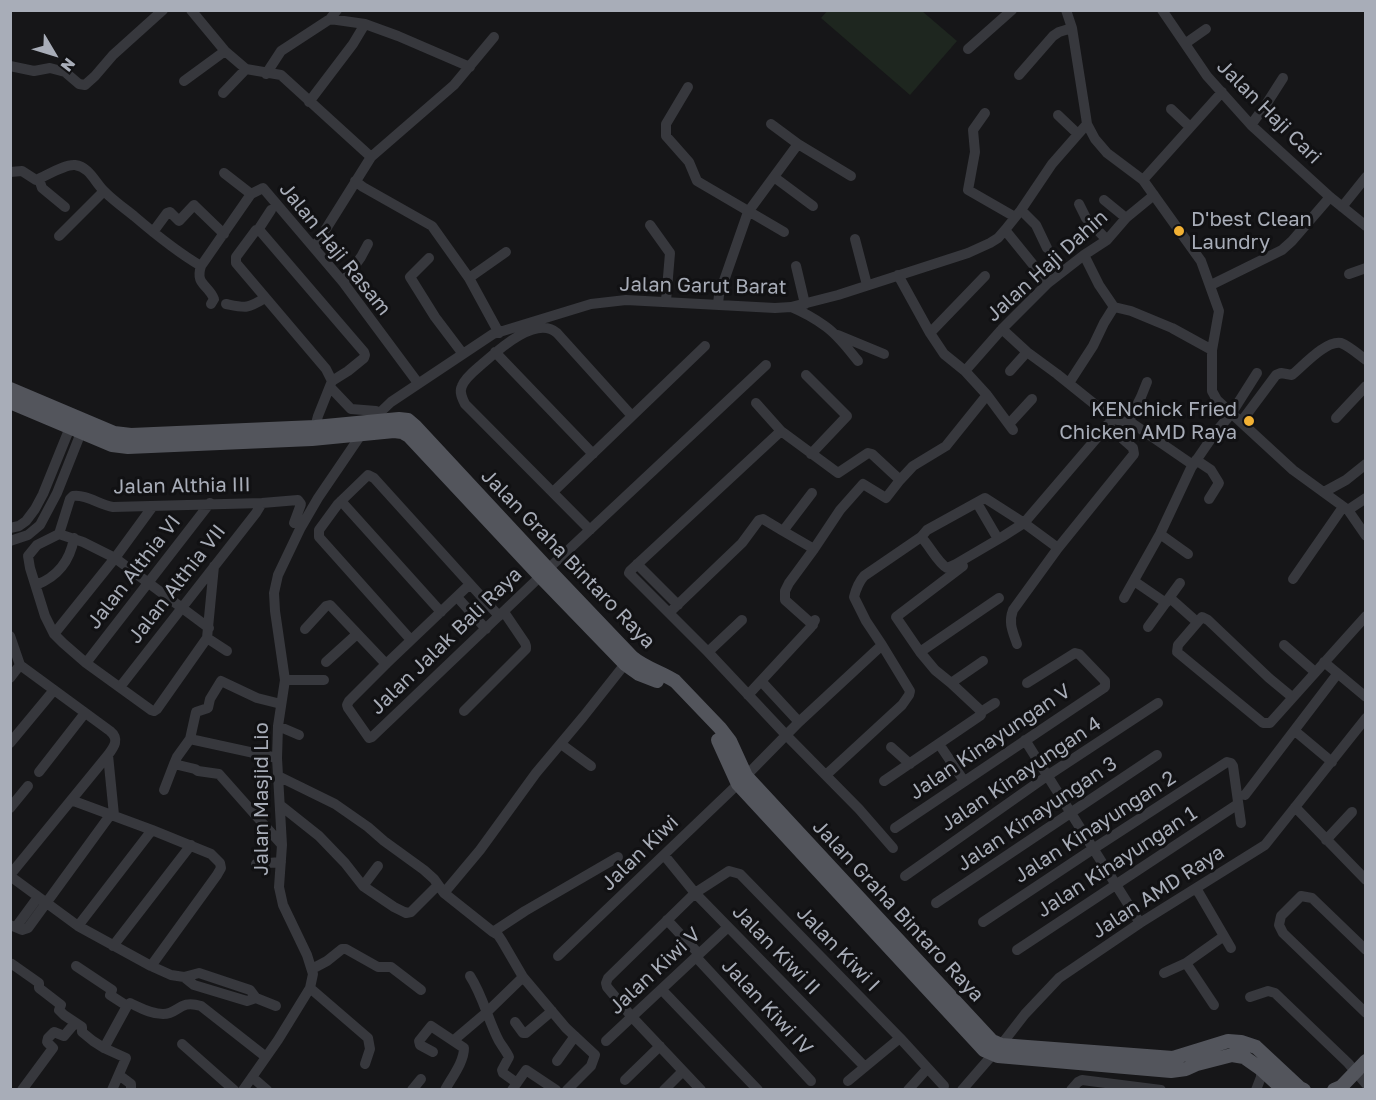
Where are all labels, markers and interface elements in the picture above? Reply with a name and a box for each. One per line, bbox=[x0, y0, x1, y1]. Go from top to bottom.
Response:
north arrow bbox=[24, 24, 84, 84]
text: N bbox=[57, 54, 80, 76]
street label: Jalan Haji Cari bbox=[1212, 55, 1326, 169]
street label: Jalan Haji Rasam bbox=[274, 178, 396, 320]
street label: Jalan Haji Dahin bbox=[981, 205, 1113, 327]
place label: D'best Clean Laundry bbox=[1191, 208, 1312, 255]
marker: D'best Clean Laundry bbox=[1172, 224, 1186, 238]
street label: Jalan Garut Barat bbox=[619, 273, 787, 299]
place label: KENchick Fried Chicken AMD Raya bbox=[1059, 398, 1237, 445]
marker: KENchick Fried Chicken AMD Raya bbox=[1242, 414, 1256, 428]
street label: Jalan Graha Bintaro Raya bbox=[476, 464, 660, 654]
street label: Jalan Althia III bbox=[113, 473, 251, 499]
street label: Jalan Althia VI bbox=[82, 510, 186, 634]
street label: Jalan Althia VII bbox=[123, 520, 231, 648]
street label: Jalan Jalak Bali Raya bbox=[365, 562, 527, 720]
street label: Jalan Kinayungan V bbox=[905, 679, 1075, 805]
street label: Jalan Kinayungan 4 bbox=[936, 711, 1106, 837]
street label: Jalan Masjid Lio bbox=[250, 722, 274, 876]
street label: Jalan Kinayungan 3 bbox=[952, 751, 1122, 877]
street label: Jalan Kinayungan 2 bbox=[1010, 766, 1180, 888]
street label: Jalan Kinayungan 1 bbox=[1032, 801, 1202, 923]
street label: Jalan Kiwi bbox=[596, 810, 684, 896]
street label: Jalan Graha Bintaro Raya bbox=[807, 815, 989, 1007]
street label: Jalan AMD Raya bbox=[1087, 840, 1229, 944]
street label: Jalan Kiwi II bbox=[727, 900, 825, 1000]
street label: Jalan Kiwi I bbox=[791, 901, 885, 997]
street label: Jalan Kiwi V bbox=[604, 922, 706, 1020]
street label: Jalan Kiwi IV bbox=[716, 954, 818, 1060]

